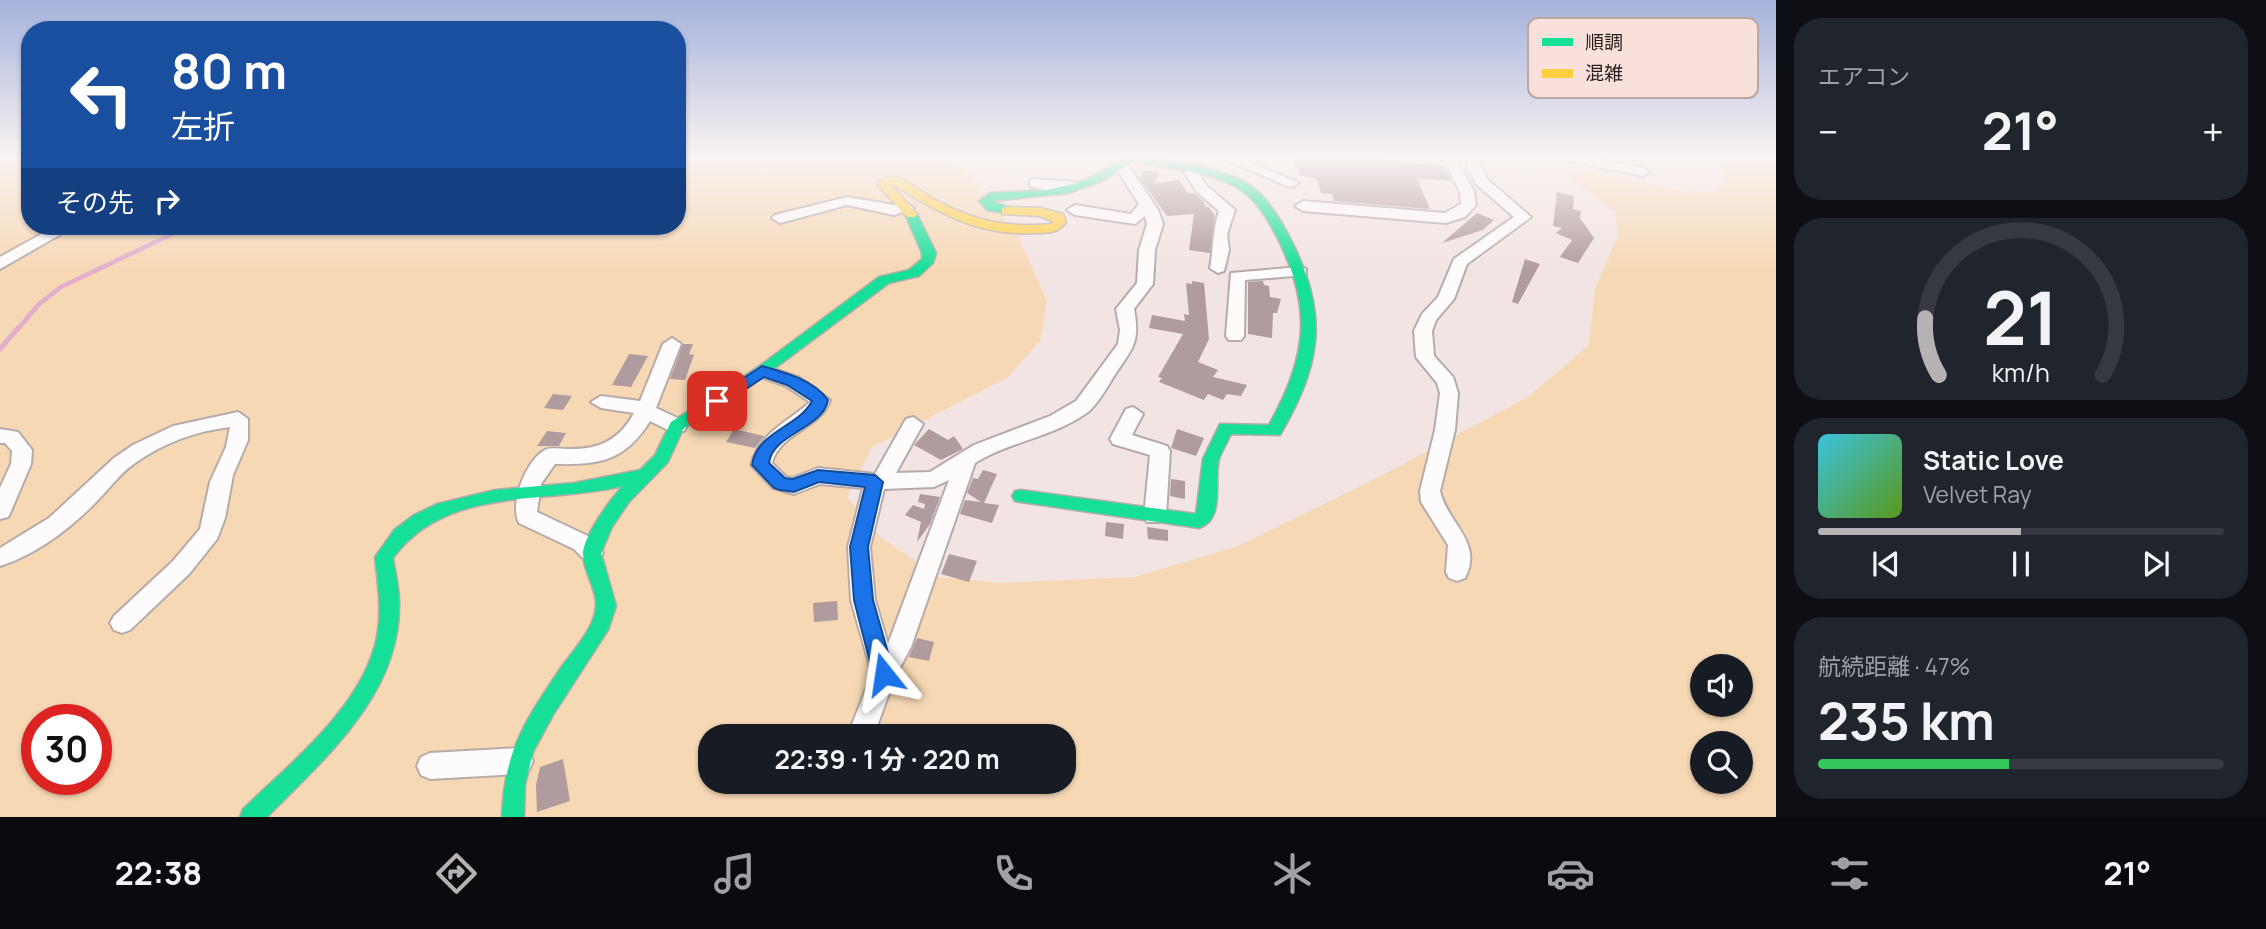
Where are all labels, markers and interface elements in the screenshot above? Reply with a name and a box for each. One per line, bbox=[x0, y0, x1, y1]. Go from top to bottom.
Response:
legend bbox=[1528, 18, 1758, 98]
text: 順調 bbox=[1585, 29, 1623, 55]
text: 80 m bbox=[171, 37, 287, 104]
icon: left bbox=[56, 49, 147, 140]
text: 混雑 bbox=[1585, 60, 1623, 86]
text: エアコン bbox=[1818, 60, 1910, 92]
text: 21° bbox=[1982, 95, 2059, 166]
text: 左折 bbox=[171, 104, 235, 148]
text: − bbox=[1818, 105, 1839, 157]
text: + bbox=[2202, 105, 2224, 157]
icon: right bbox=[148, 182, 186, 220]
text: その先 bbox=[56, 184, 134, 220]
text: 21 bbox=[1983, 267, 2059, 367]
text: km/h bbox=[1992, 354, 2050, 389]
pin bbox=[687, 371, 747, 431]
icon: arrive bbox=[698, 382, 736, 420]
text: Static Love bbox=[1923, 442, 2064, 478]
text: Velvet Ray bbox=[1923, 478, 2032, 510]
icon: previous bbox=[1867, 545, 1905, 583]
icon: pause bbox=[2002, 545, 2040, 583]
icon: next bbox=[2137, 545, 2175, 583]
position arrow bbox=[847, 637, 921, 711]
text: 航続距離 · 47% bbox=[1818, 650, 1970, 682]
map controls bbox=[1690, 654, 1753, 794]
button: sound bbox=[1690, 654, 1753, 717]
text: 235 km bbox=[1818, 685, 1995, 756]
speed limit sign: 30 bbox=[21, 704, 112, 795]
button: search bbox=[1690, 731, 1753, 794]
text: 22:39 · 1 分 · 220 m bbox=[774, 741, 1000, 777]
icon: directions bbox=[432, 849, 481, 898]
icon: music bbox=[710, 849, 759, 898]
icon: phone bbox=[989, 849, 1038, 898]
icon: climate bbox=[1268, 849, 1317, 898]
icon: car bbox=[1546, 849, 1595, 898]
icon: filters bbox=[1825, 849, 1874, 898]
text: 22:38 bbox=[115, 851, 202, 895]
text: 21° bbox=[2104, 851, 2151, 895]

